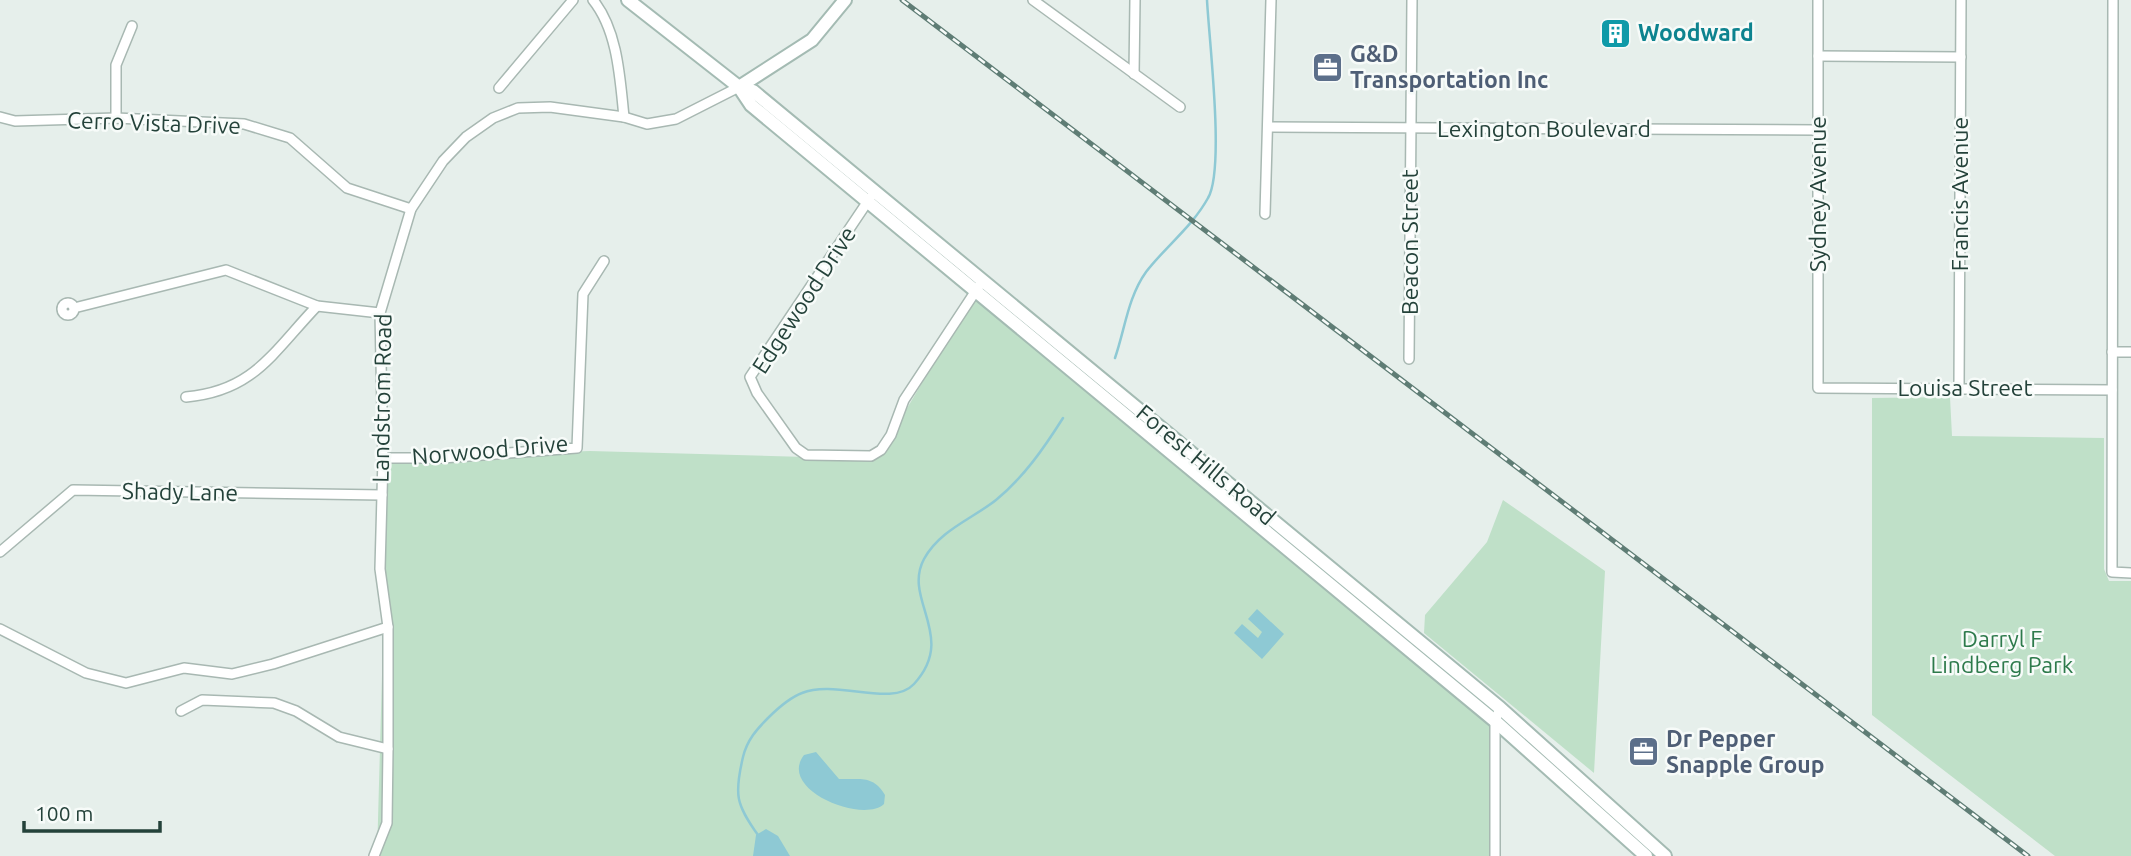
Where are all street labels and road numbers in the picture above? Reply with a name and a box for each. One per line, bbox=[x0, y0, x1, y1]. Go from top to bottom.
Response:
street label: Cerro Vista Drive bbox=[66, 107, 242, 138]
street label: Lexington Boulevard bbox=[1437, 116, 1651, 141]
street label: Sydney Avenue bbox=[1805, 116, 1830, 272]
street label: Francis Avenue bbox=[1947, 117, 1972, 271]
street label: Beacon Street bbox=[1397, 169, 1422, 315]
street label: Edgewood Drive bbox=[747, 222, 860, 378]
street label: Landstrom Road bbox=[368, 313, 395, 483]
street label: Louisa Street bbox=[1897, 375, 2033, 400]
street label: Forest Hills Road bbox=[1132, 399, 1281, 530]
street label: Norwood Drive bbox=[411, 430, 569, 469]
street label: Shady Lane bbox=[122, 478, 238, 505]

